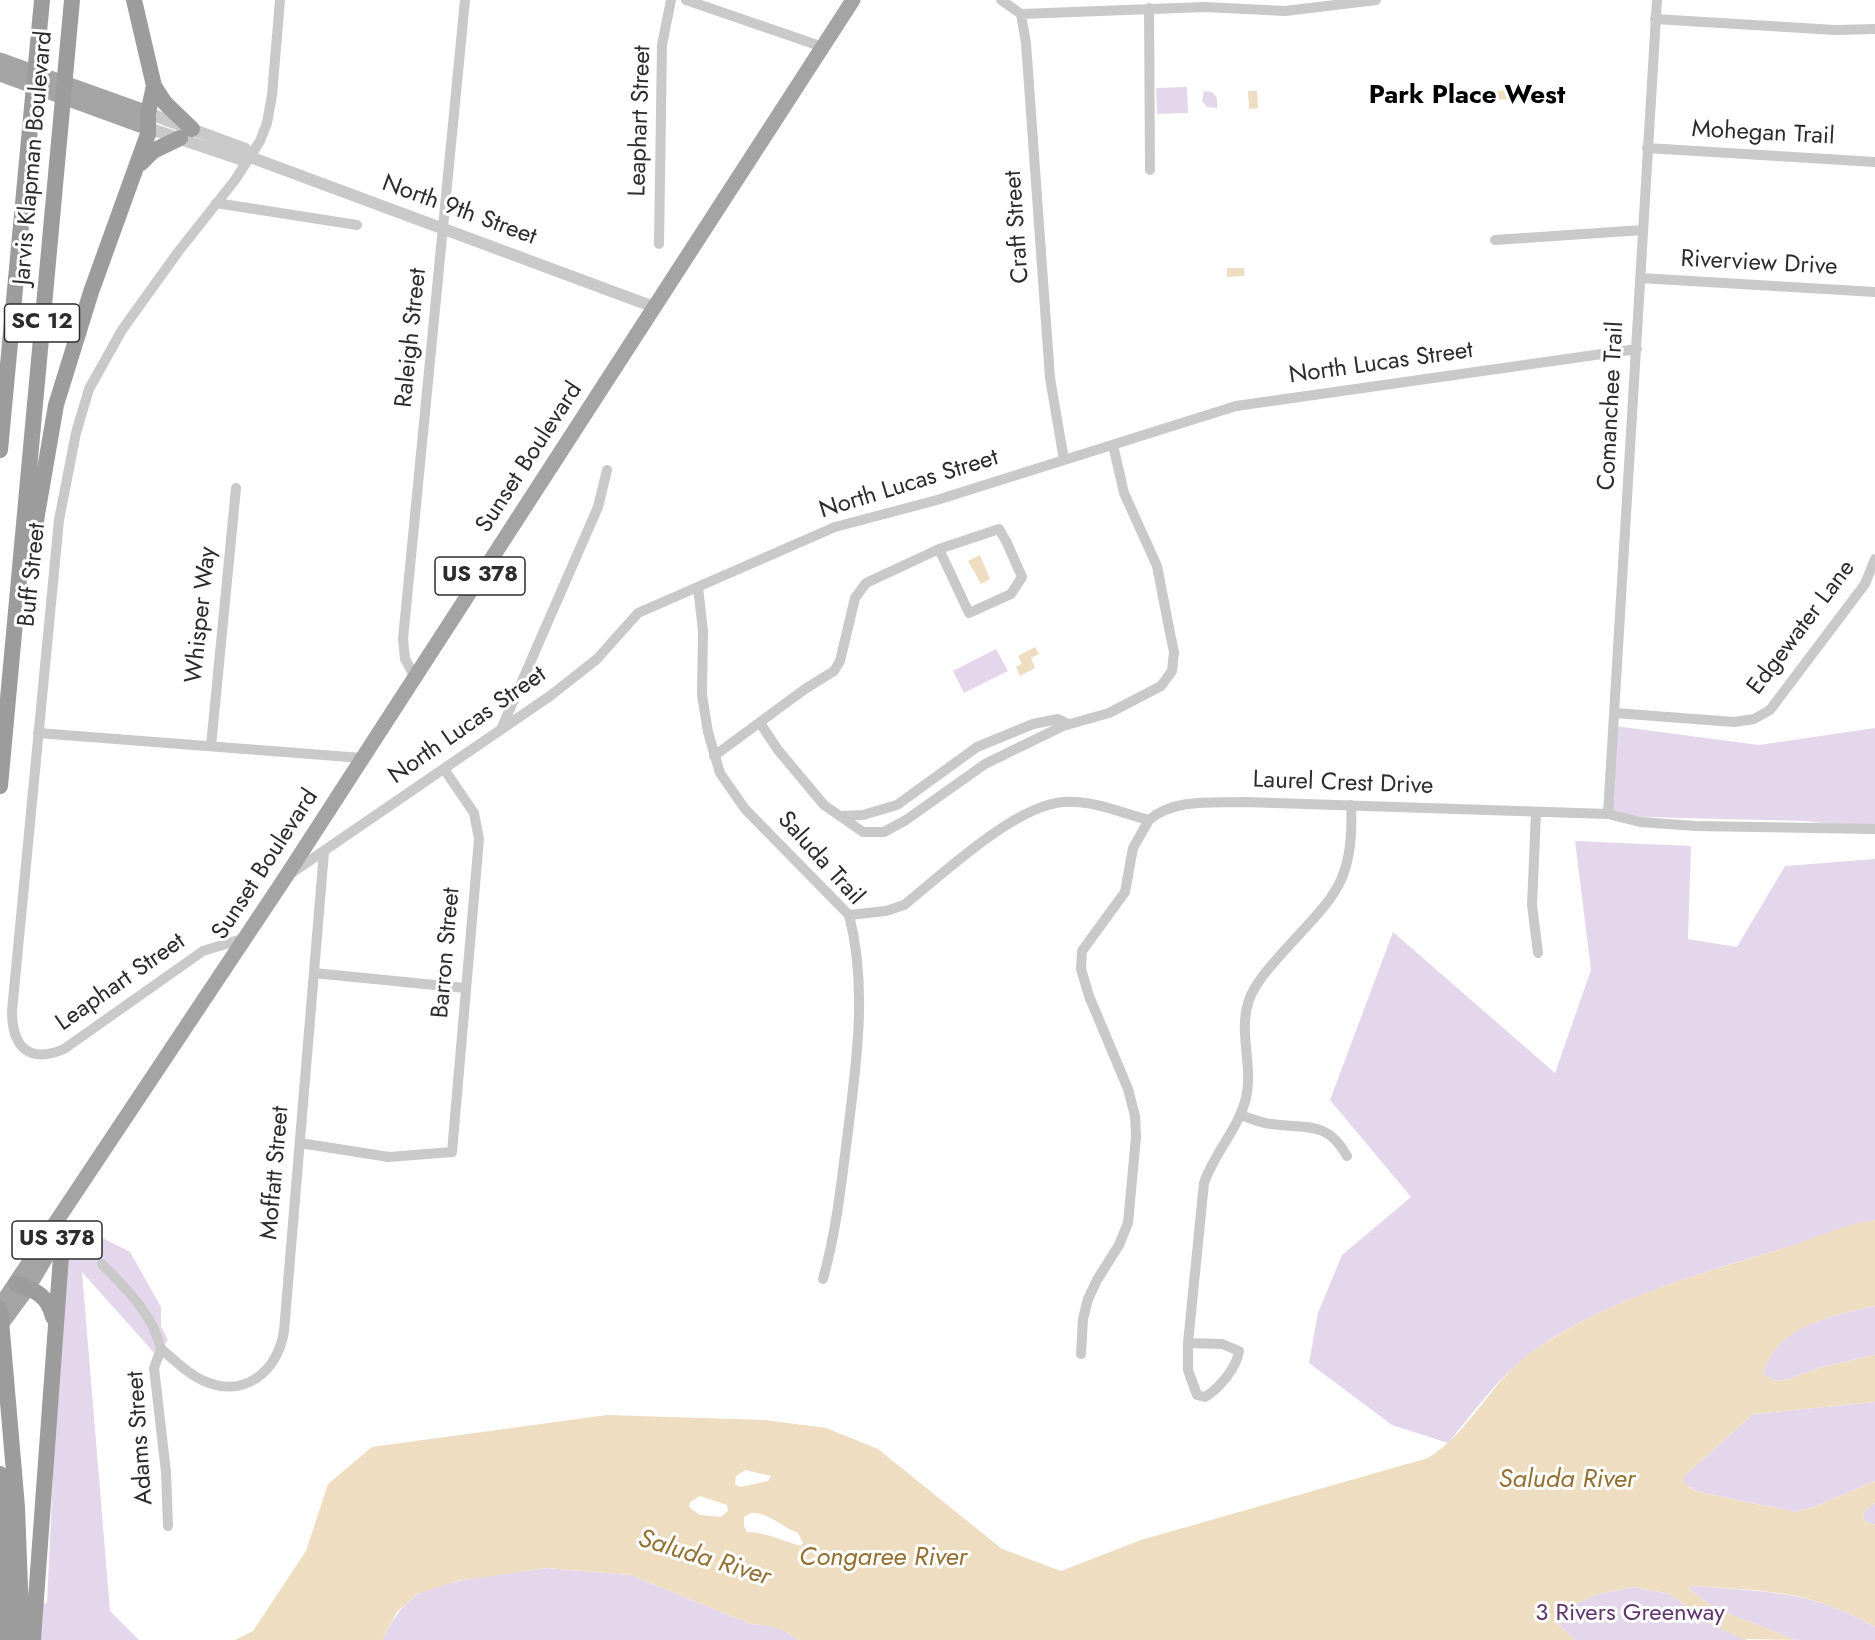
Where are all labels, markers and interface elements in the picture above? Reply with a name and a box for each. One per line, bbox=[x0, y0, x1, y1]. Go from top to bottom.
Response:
street label: Jarvis Klapman Boulevard bbox=[9, 30, 59, 286]
street label: Leaphart Street bbox=[624, 45, 658, 197]
district label: Park Place West bbox=[1369, 81, 1565, 113]
street label: Mohegan Trail bbox=[1691, 116, 1835, 152]
street label: Craft Street bbox=[1000, 169, 1036, 285]
street label: North 9th Street bbox=[378, 170, 540, 252]
street label: Riverview Drive bbox=[1680, 246, 1838, 282]
street label: Raleigh Street bbox=[390, 267, 434, 409]
road number: SC 12 bbox=[4, 304, 80, 342]
street label: Comanchee Trail bbox=[1593, 321, 1631, 491]
street label: North Lucas Street bbox=[1287, 337, 1475, 391]
street label: Sunset Boulevard bbox=[471, 377, 589, 539]
street label: North Lucas Street bbox=[816, 444, 1002, 526]
street label: Buff Street bbox=[13, 522, 53, 628]
street label: Whisper Way bbox=[181, 545, 223, 685]
street label: Edgewater Lane bbox=[1742, 555, 1862, 701]
road number: US 378 bbox=[435, 557, 525, 595]
street label: North Lucas Street bbox=[384, 661, 552, 791]
street label: Laurel Crest Drive bbox=[1252, 766, 1434, 802]
street label: Sunset Boulevard bbox=[207, 784, 325, 946]
street label: Saluda Trail bbox=[770, 806, 870, 912]
street label: Barron Street bbox=[427, 886, 467, 1020]
street label: Leaphart Street bbox=[51, 928, 191, 1038]
street label: Moffatt Street bbox=[256, 1105, 296, 1241]
road number: US 378 bbox=[12, 1221, 102, 1259]
street label: Adams Street bbox=[122, 1370, 160, 1506]
water label: Saluda River bbox=[1499, 1465, 1635, 1497]
water label: Saluda River bbox=[634, 1524, 774, 1594]
water label: Congaree River bbox=[799, 1543, 967, 1575]
park label: 3 Rivers Greenway bbox=[1535, 1600, 1725, 1628]

